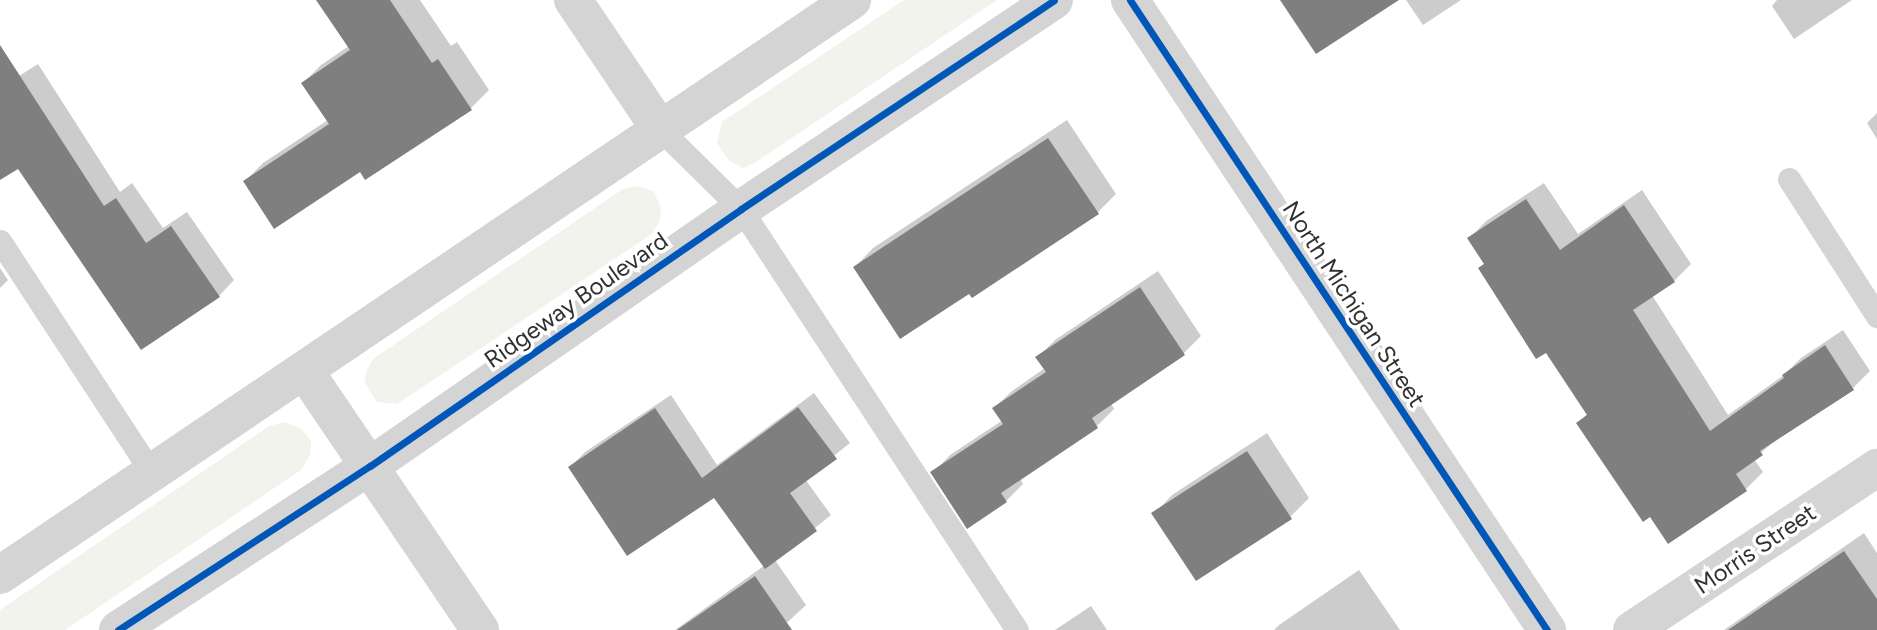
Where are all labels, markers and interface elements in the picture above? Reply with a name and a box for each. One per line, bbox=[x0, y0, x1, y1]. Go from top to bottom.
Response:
street label: North Michigan Street bbox=[1277, 196, 1431, 412]
street label: Ridgeway Boulevard bbox=[479, 226, 673, 374]
street label: Morris Street bbox=[1689, 498, 1821, 600]

